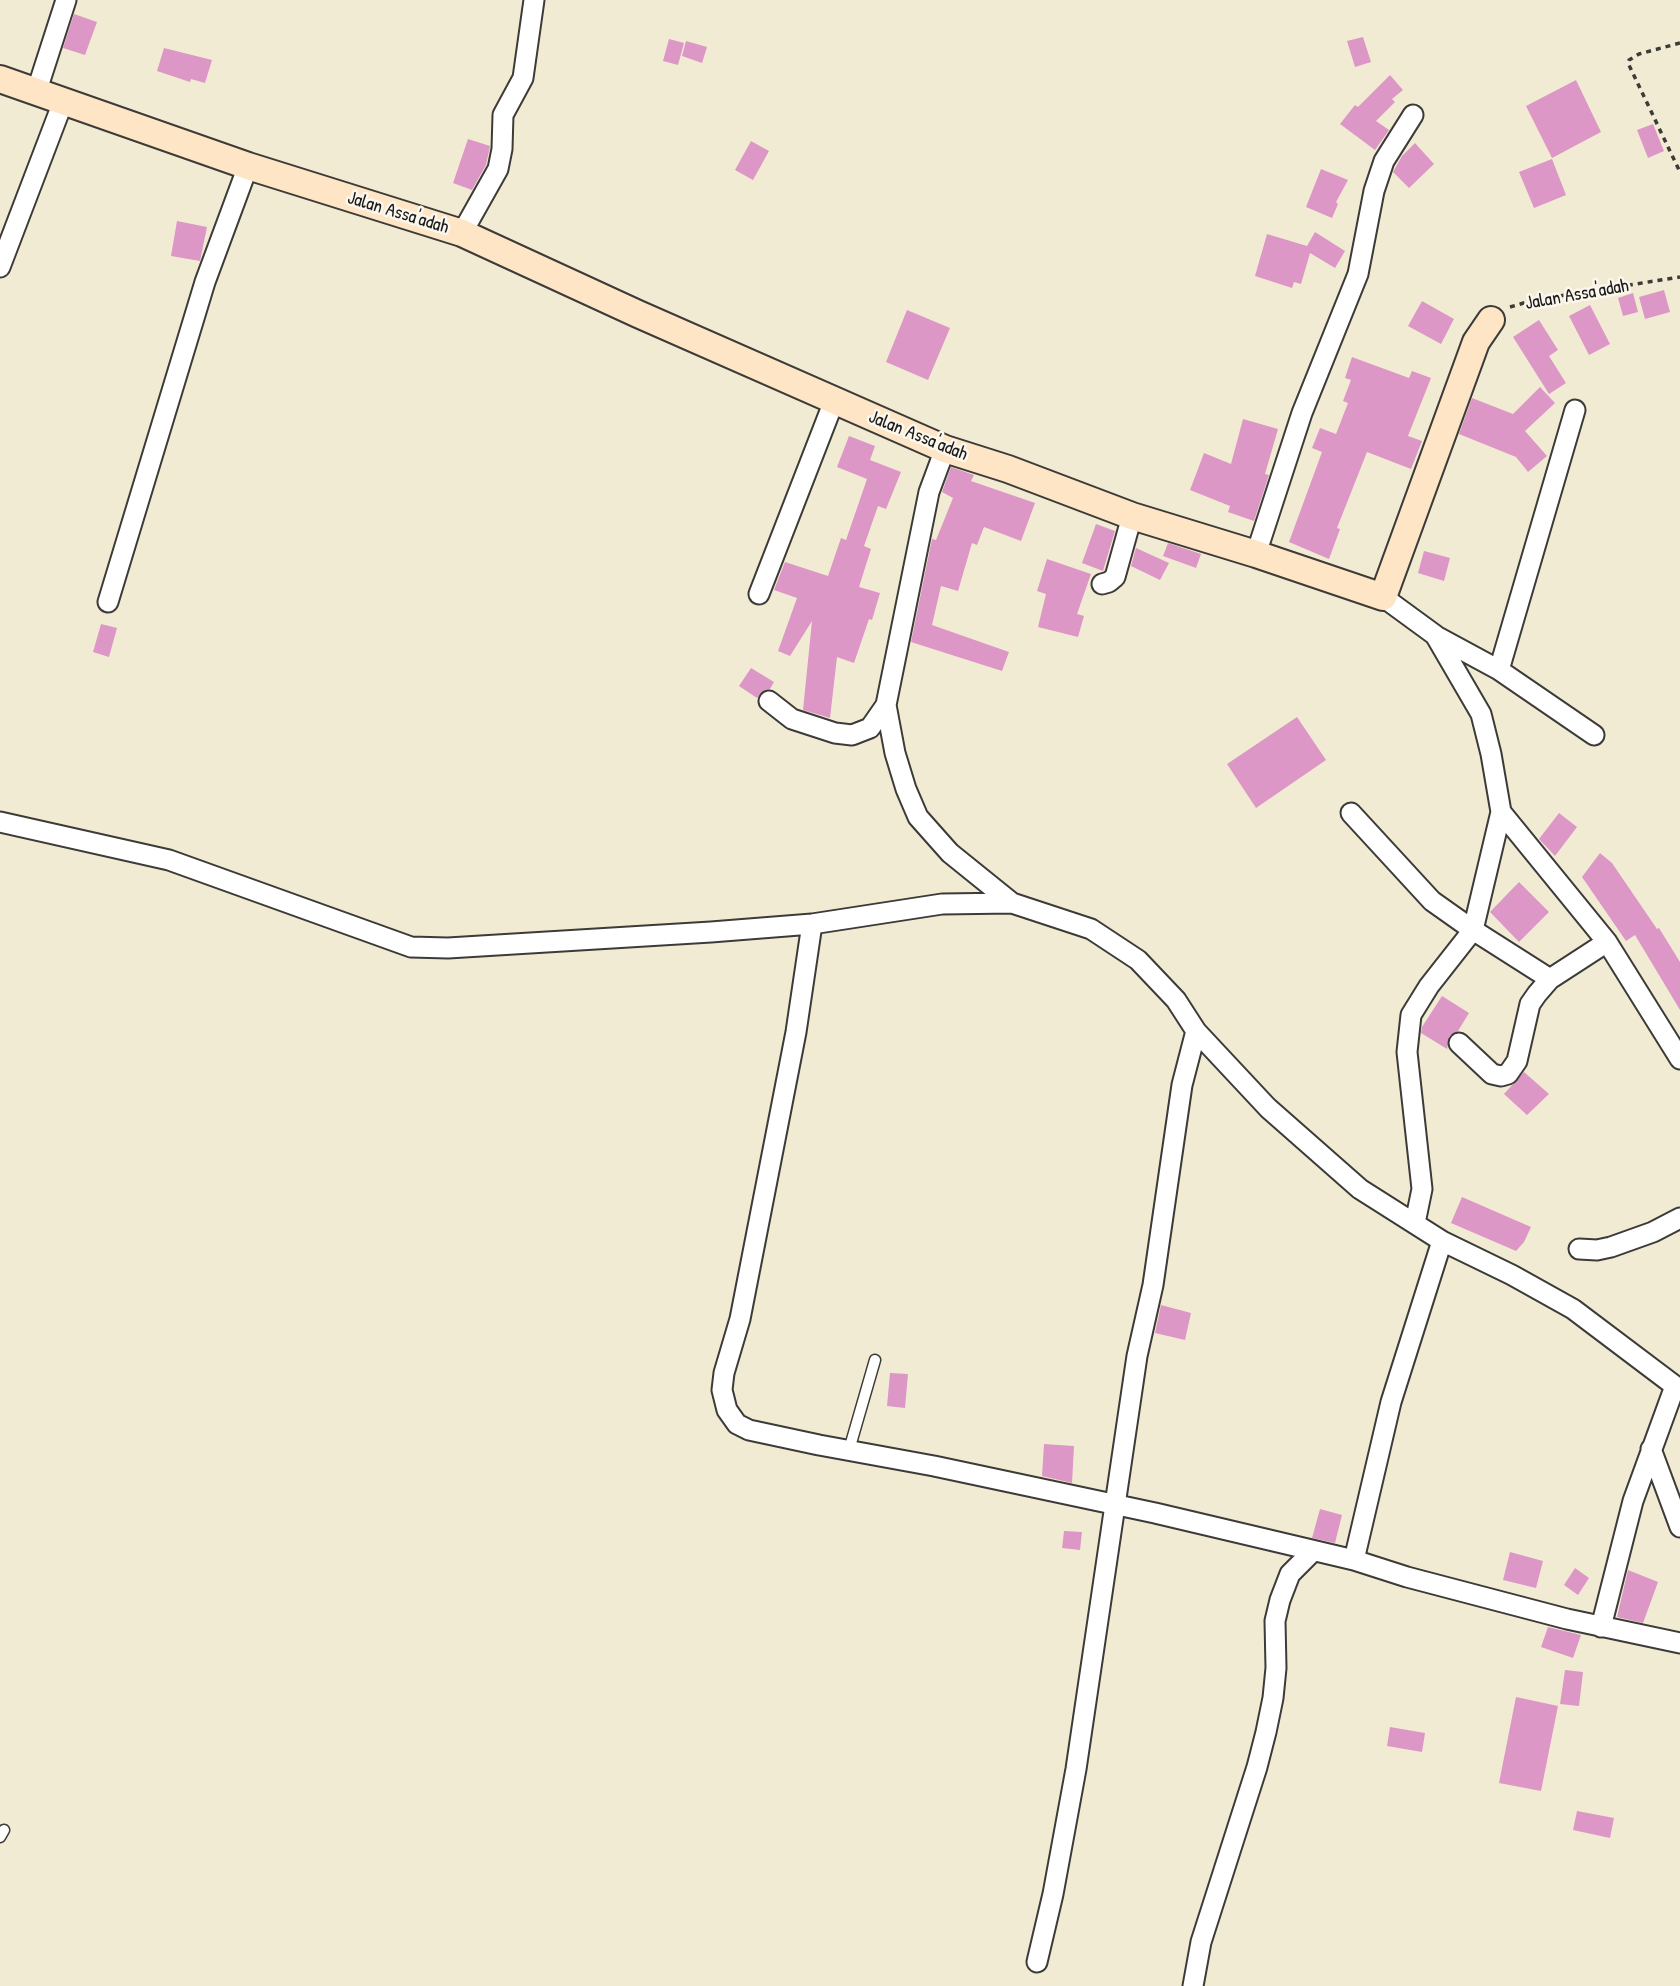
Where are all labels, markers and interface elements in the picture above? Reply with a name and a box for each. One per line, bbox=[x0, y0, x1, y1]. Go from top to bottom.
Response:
street label: Jalan Assa'adah bbox=[345, 187, 451, 239]
street label: Jalan Assa'adah bbox=[1523, 275, 1631, 315]
street label: Jalan Assa'adah bbox=[865, 406, 971, 466]

